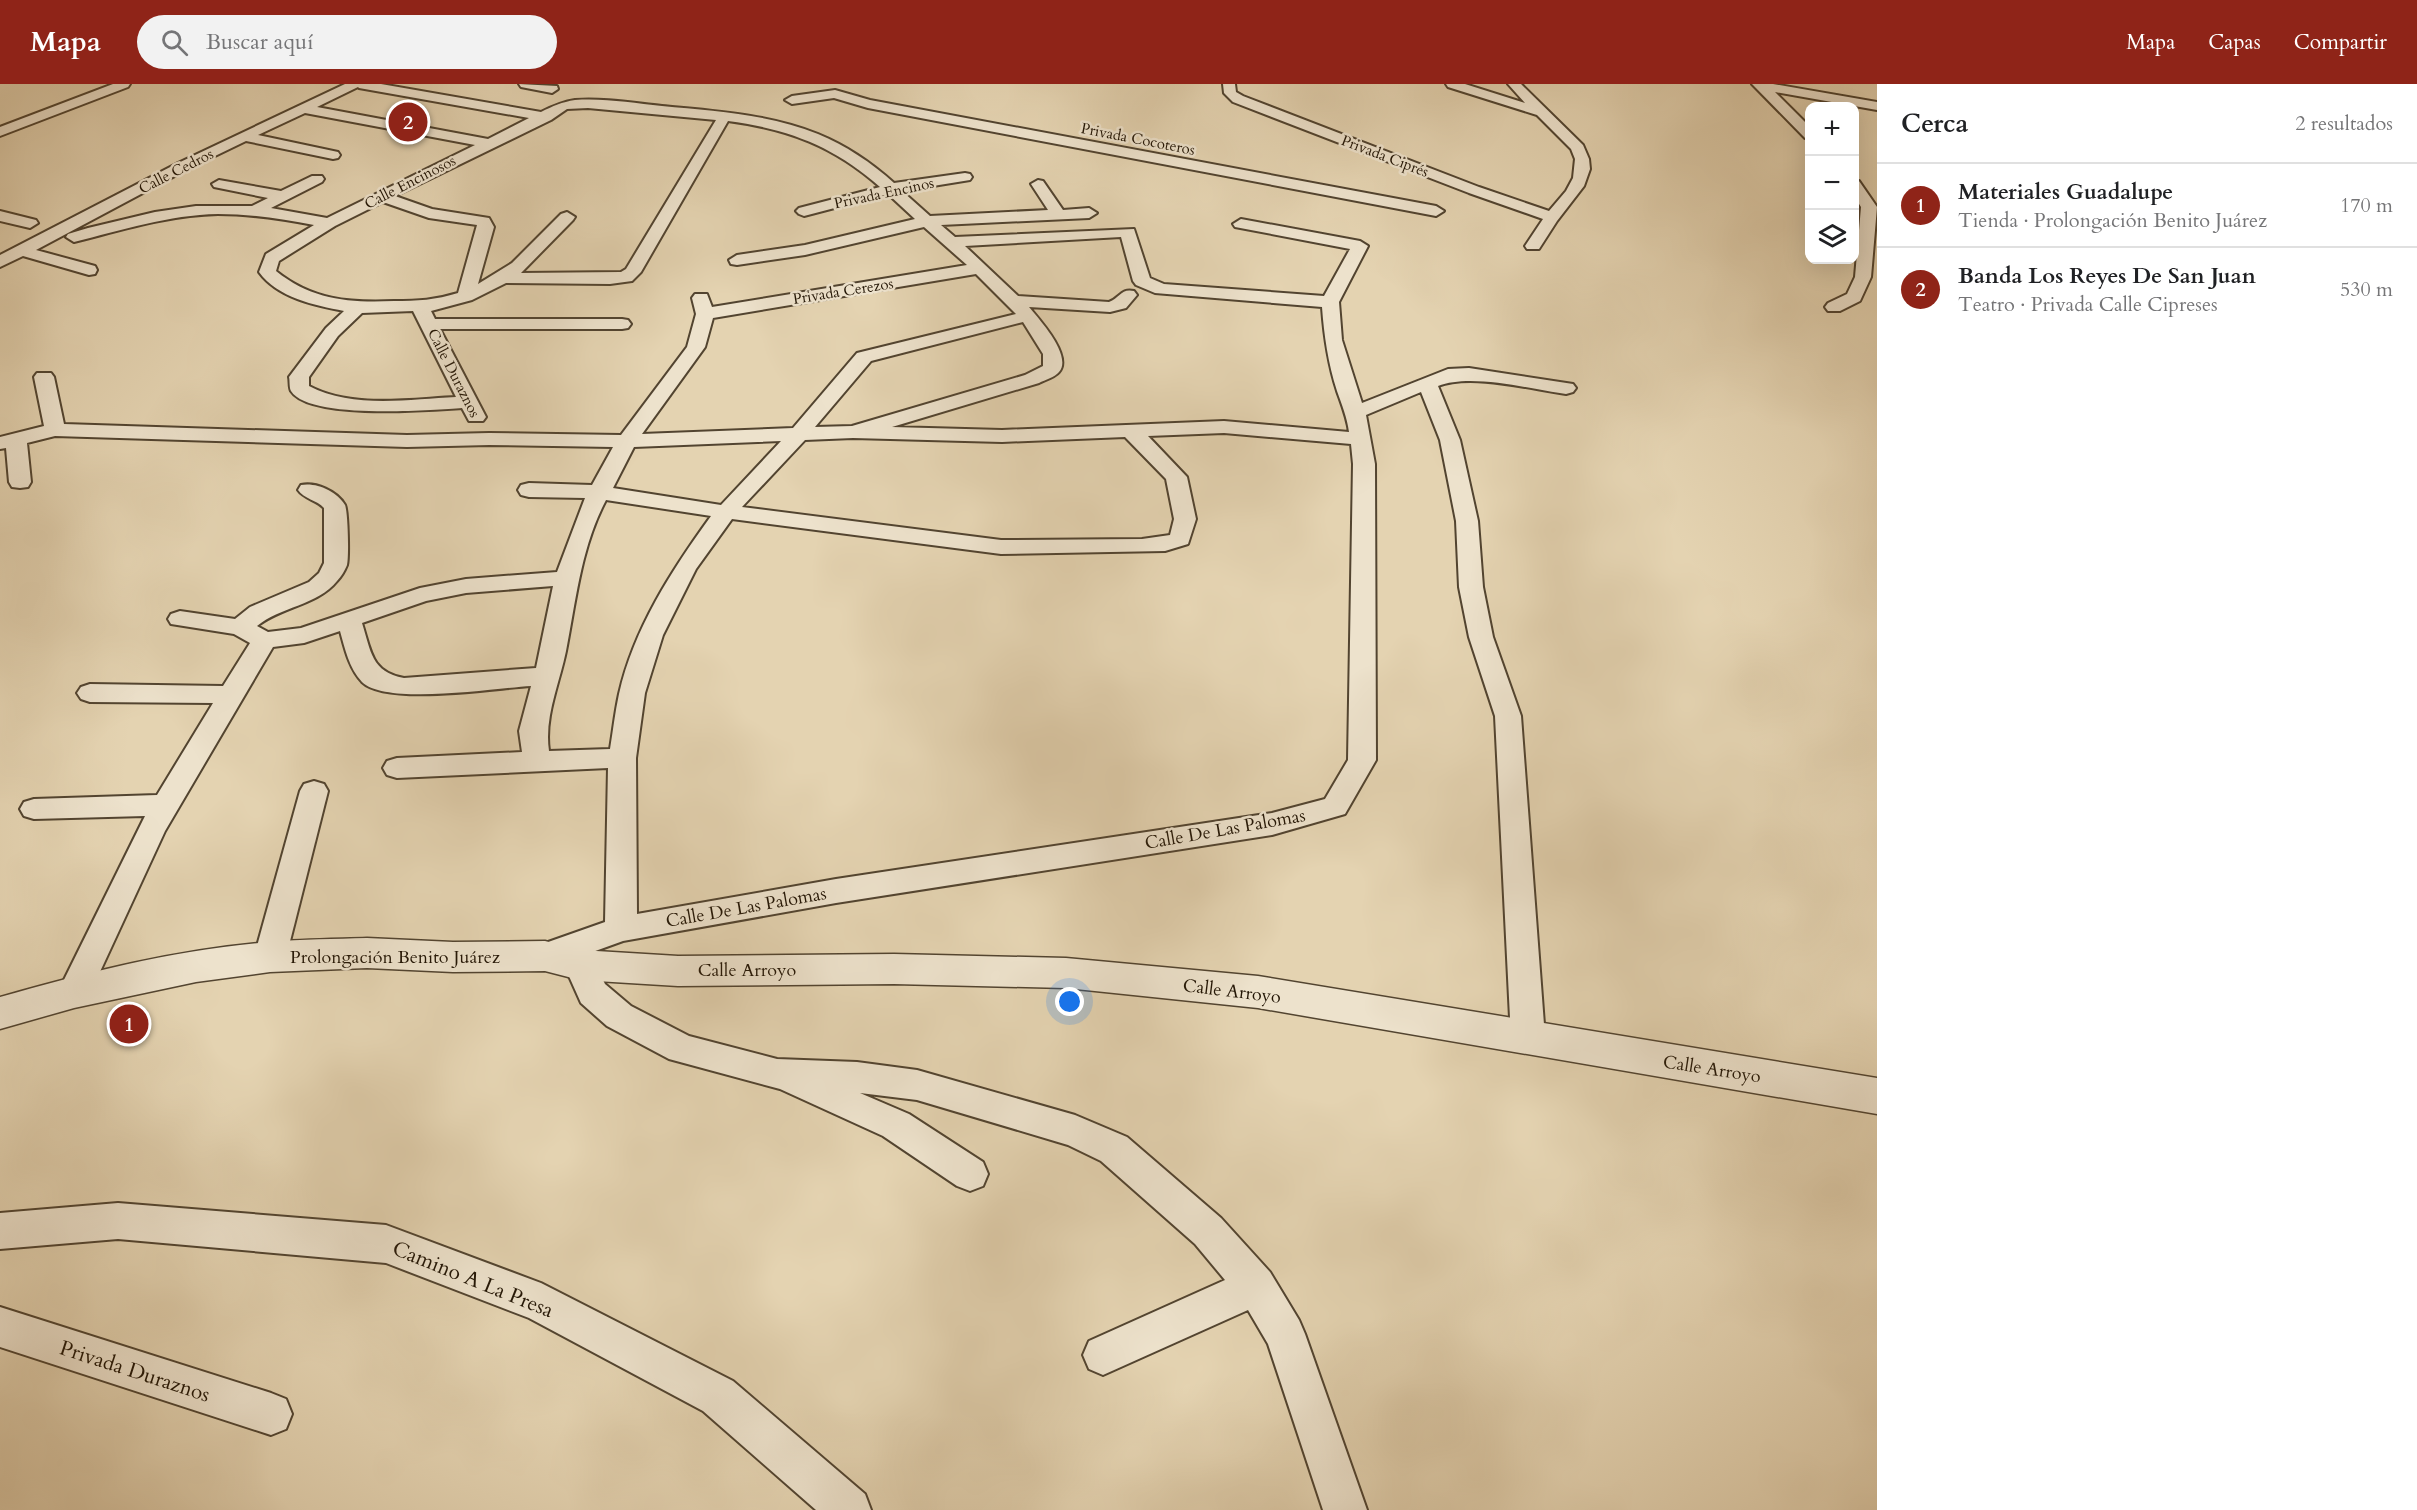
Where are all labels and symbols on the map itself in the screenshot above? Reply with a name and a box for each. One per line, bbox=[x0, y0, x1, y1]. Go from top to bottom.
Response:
pin: 2 bbox=[388, 99, 428, 144]
street label: Privada Cocoteros bbox=[1079, 118, 1197, 160]
street label: Privada Ciprés bbox=[1338, 130, 1432, 182]
street label: Calle Cedros bbox=[135, 144, 217, 198]
street label: Calle Encinosos bbox=[361, 150, 459, 214]
street label: Privada Encinos bbox=[832, 173, 936, 213]
street label: Privada Cerezos bbox=[791, 273, 895, 309]
street label: Calle Duraznos bbox=[423, 325, 485, 421]
street label: Calle De Las Palomas bbox=[1143, 803, 1307, 856]
street label: Calle De Las Palomas bbox=[664, 881, 828, 934]
street label: Prolongación Benito Juárez bbox=[290, 945, 500, 970]
street label: Calle Arroyo bbox=[698, 958, 797, 983]
street label: Calle Arroyo bbox=[1181, 973, 1283, 1010]
your location bbox=[1055, 987, 1084, 1016]
pin: 1 bbox=[110, 1002, 148, 1046]
street label: Calle Arroyo bbox=[1661, 1049, 1763, 1090]
street label: Camino A La Presa bbox=[388, 1234, 558, 1325]
street label: Privada Duraznos bbox=[56, 1333, 214, 1409]

